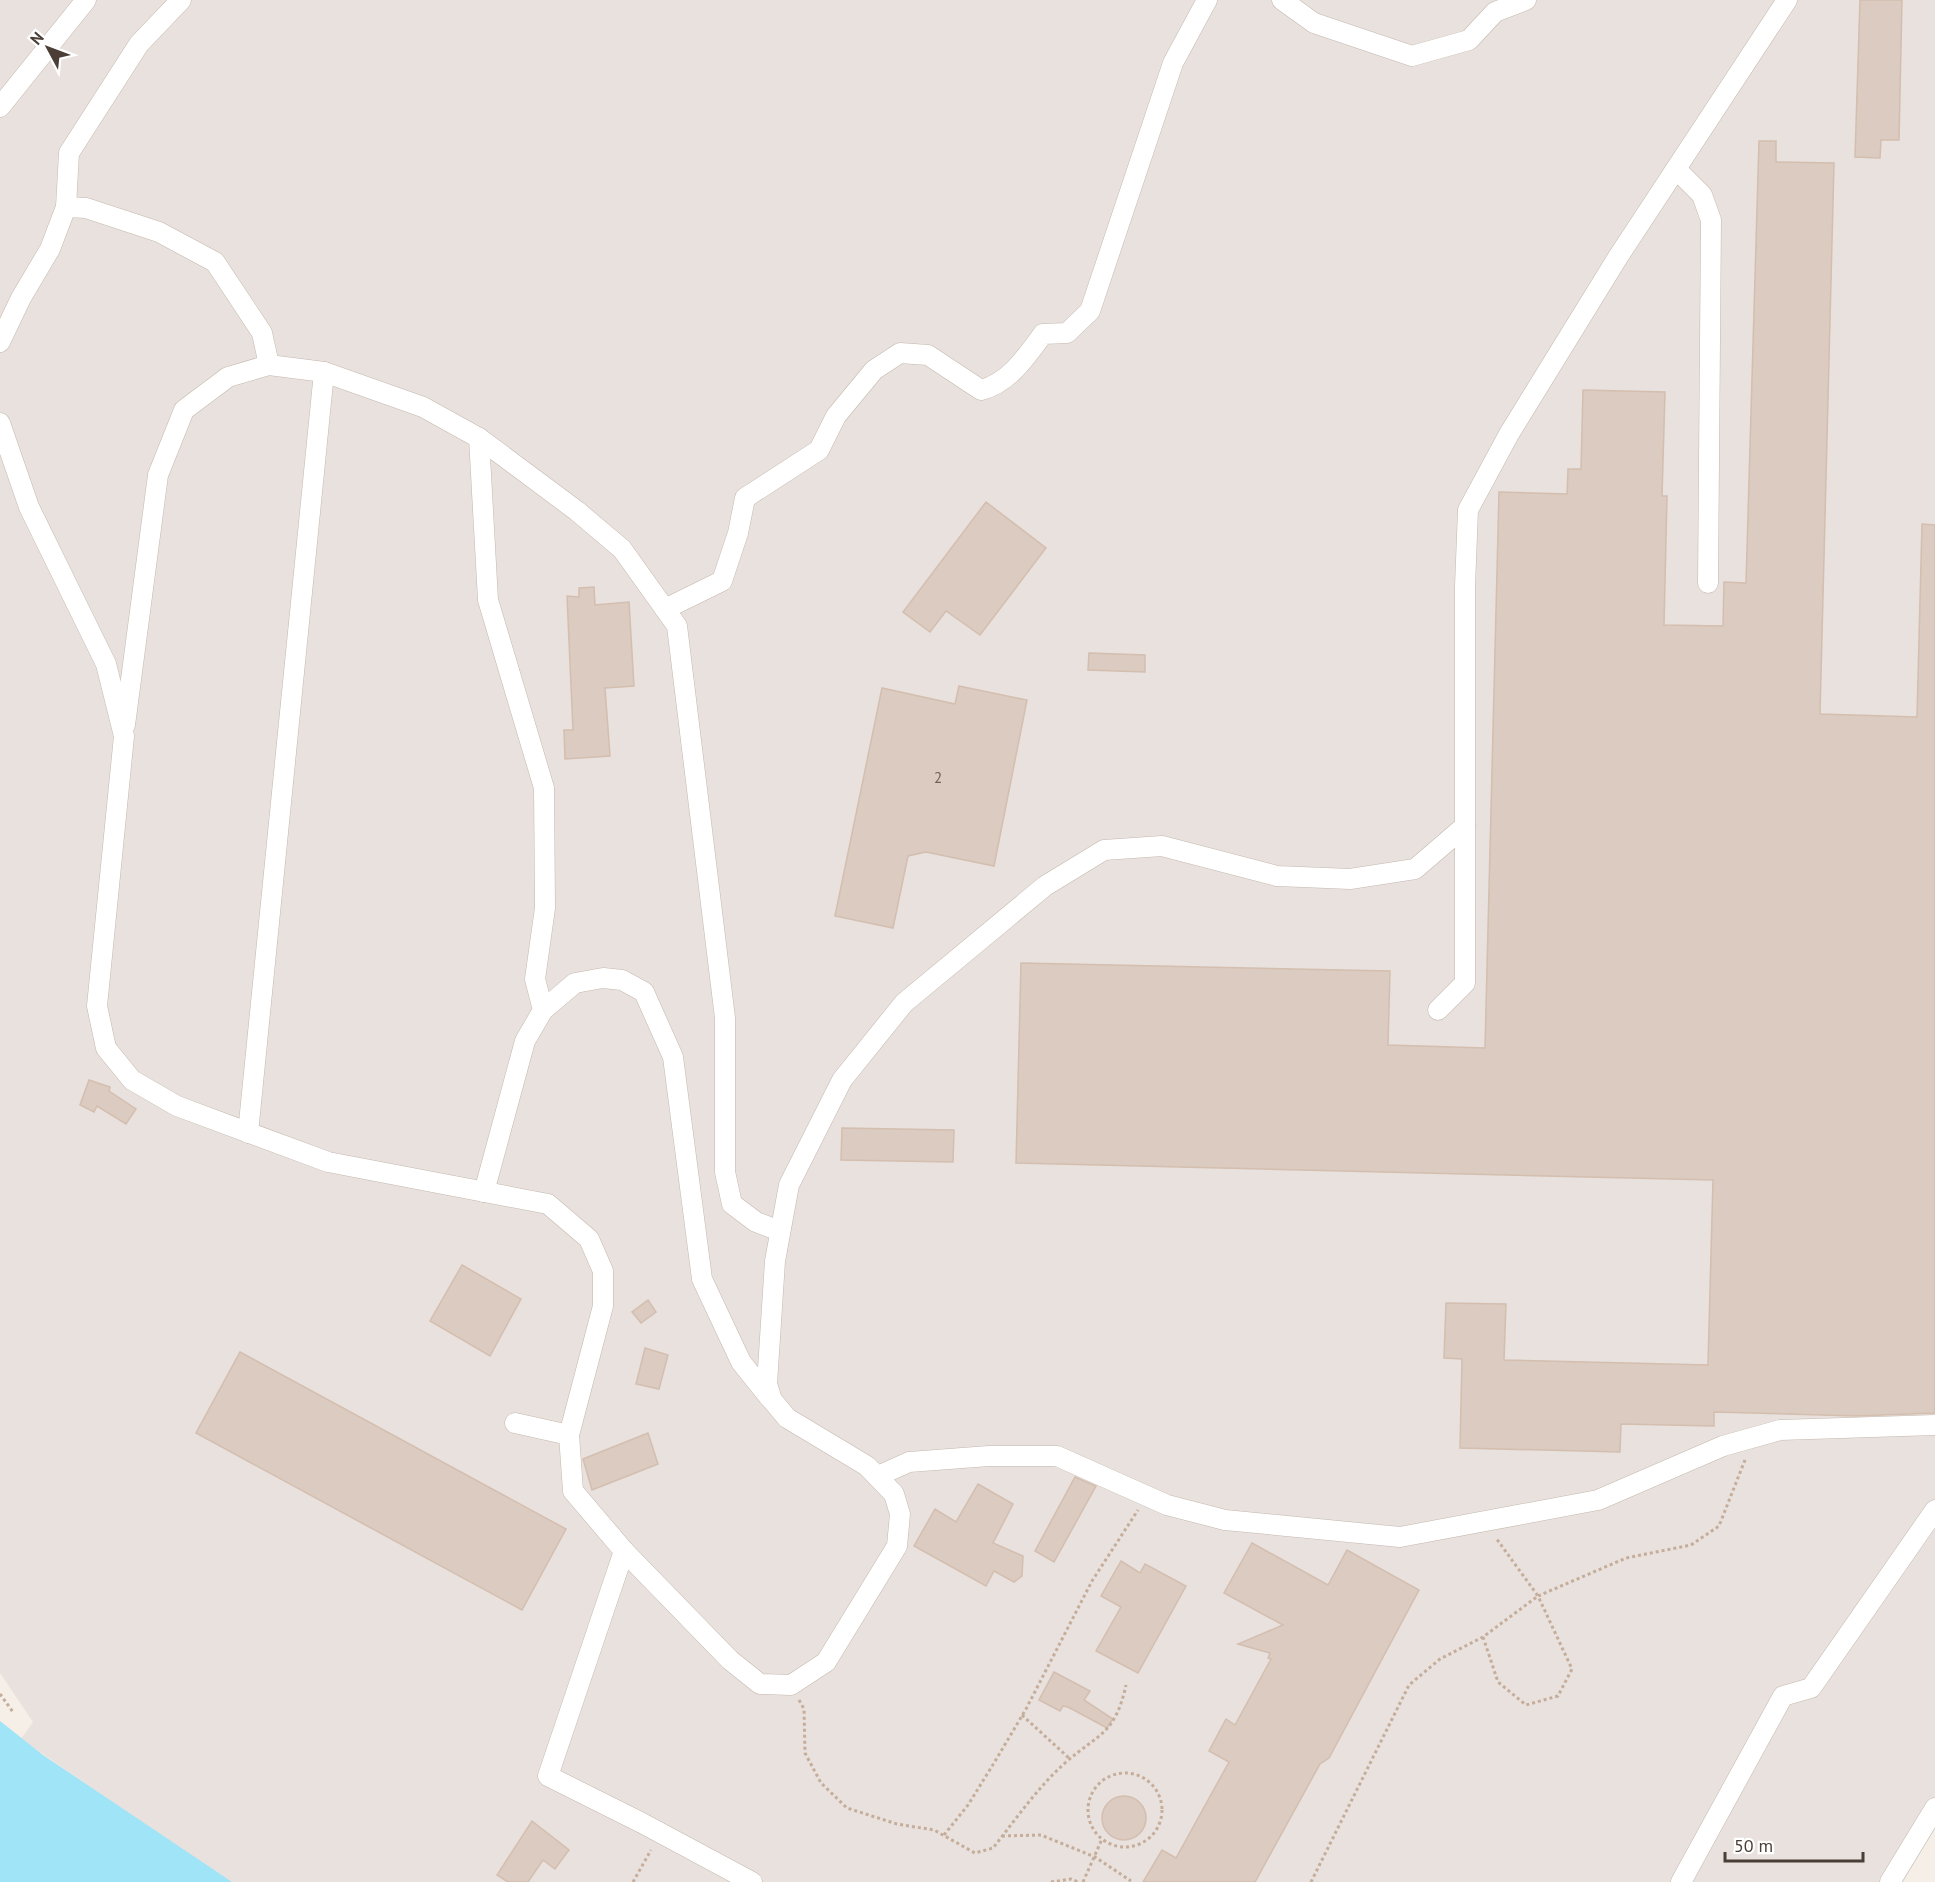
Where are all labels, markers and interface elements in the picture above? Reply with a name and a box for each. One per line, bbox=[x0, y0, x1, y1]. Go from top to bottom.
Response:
north arrow bbox=[18, 18, 78, 78]
text: N bbox=[26, 28, 48, 49]
house number: 2 bbox=[934, 768, 942, 787]
scale bar bbox=[1725, 1825, 1863, 1863]
text: 50 m bbox=[1734, 1834, 1773, 1857]

